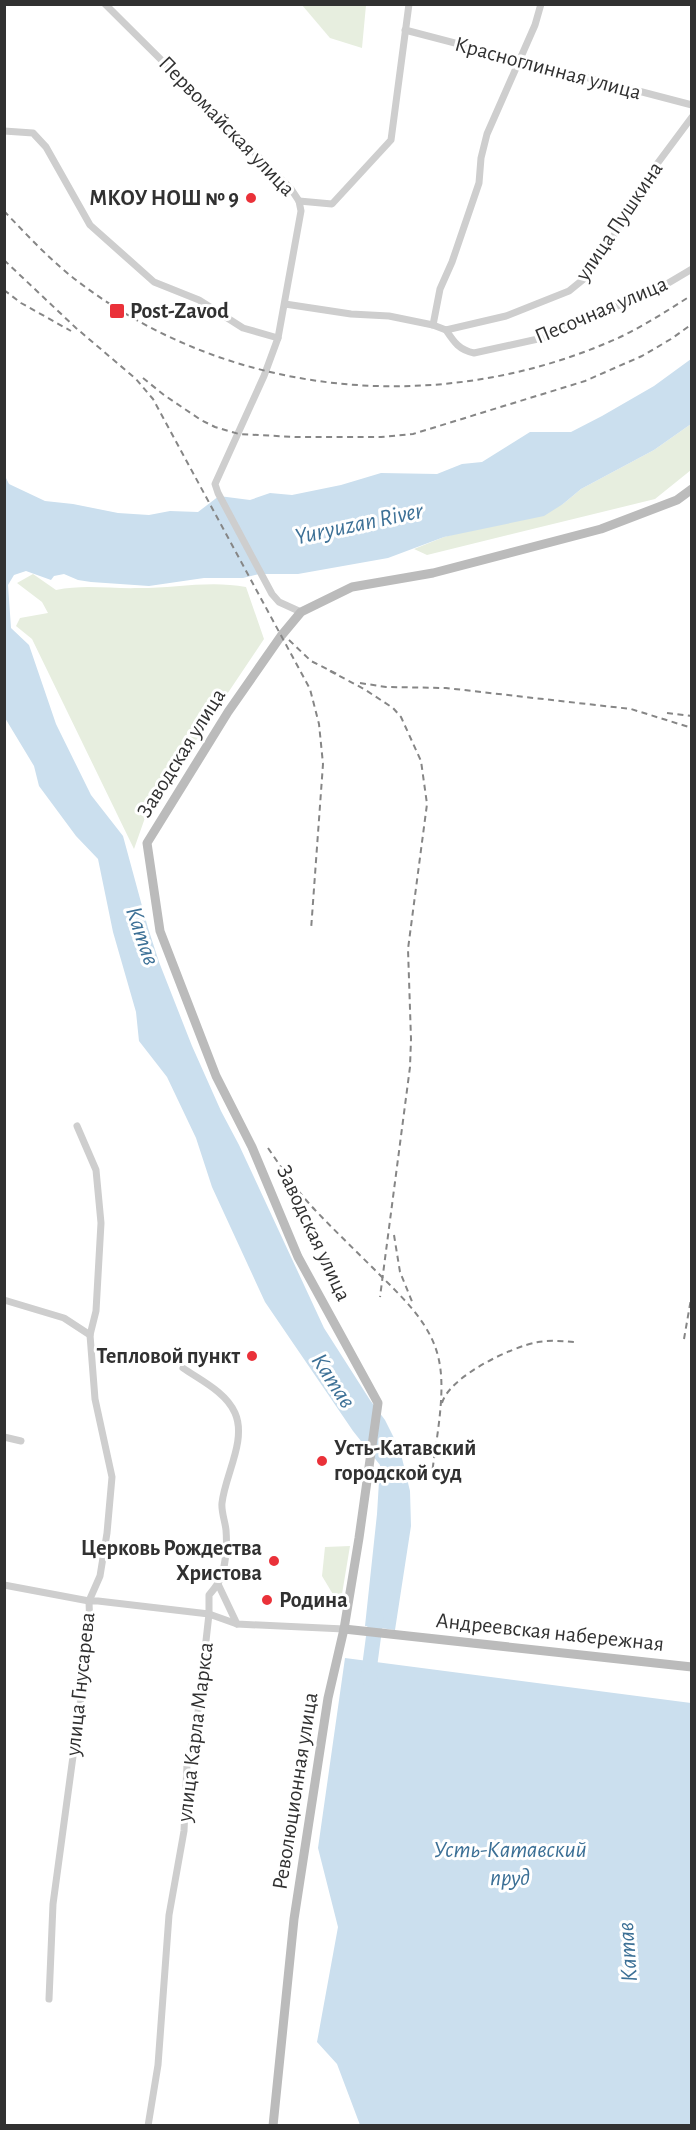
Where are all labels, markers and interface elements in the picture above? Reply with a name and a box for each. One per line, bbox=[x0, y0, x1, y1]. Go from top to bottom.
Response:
street label: Красноглинная улица bbox=[452, 33, 644, 103]
street label: Первомайская улица bbox=[155, 52, 299, 200]
street label: улица Пушкина bbox=[571, 158, 667, 285]
place label: МКОУ НОШ № 9 bbox=[89, 187, 239, 209]
marker: МКОУ НОШ № 9 bbox=[244, 191, 258, 205]
street label: Песочная улица bbox=[532, 272, 670, 348]
place label: Post-Zavod bbox=[130, 300, 229, 322]
marker: Post-Zavod bbox=[108, 302, 126, 320]
water label: Yuryuzan River bbox=[293, 498, 426, 549]
street label: Заводская улица bbox=[133, 685, 229, 821]
water label: Катав bbox=[121, 904, 163, 968]
street label: Заводская улица bbox=[273, 1162, 355, 1304]
place label: Тепловой пункт bbox=[96, 1345, 240, 1368]
marker: Тепловой пункт bbox=[245, 1349, 259, 1363]
water label: Катав bbox=[307, 1349, 359, 1413]
place label: Усть-Катавский городской суд bbox=[334, 1437, 476, 1485]
marker: Усть-Катавский городской суд bbox=[315, 1454, 329, 1468]
place label: Церковь Рождества Христова bbox=[81, 1537, 262, 1584]
marker: Церковь Рождества Христова bbox=[267, 1554, 281, 1568]
place label: Родина bbox=[279, 1589, 348, 1611]
marker: Родина bbox=[260, 1593, 274, 1607]
street label: Андреевская набережная bbox=[435, 1609, 665, 1655]
street label: улица Гнусарева bbox=[61, 1611, 98, 1758]
street label: улица Карла Маркса bbox=[173, 1641, 217, 1824]
street label: Революционная улица bbox=[269, 1691, 321, 1891]
water label: Усть-Катавский пруд bbox=[433, 1838, 587, 1890]
water label: Катав bbox=[614, 1921, 642, 1983]

